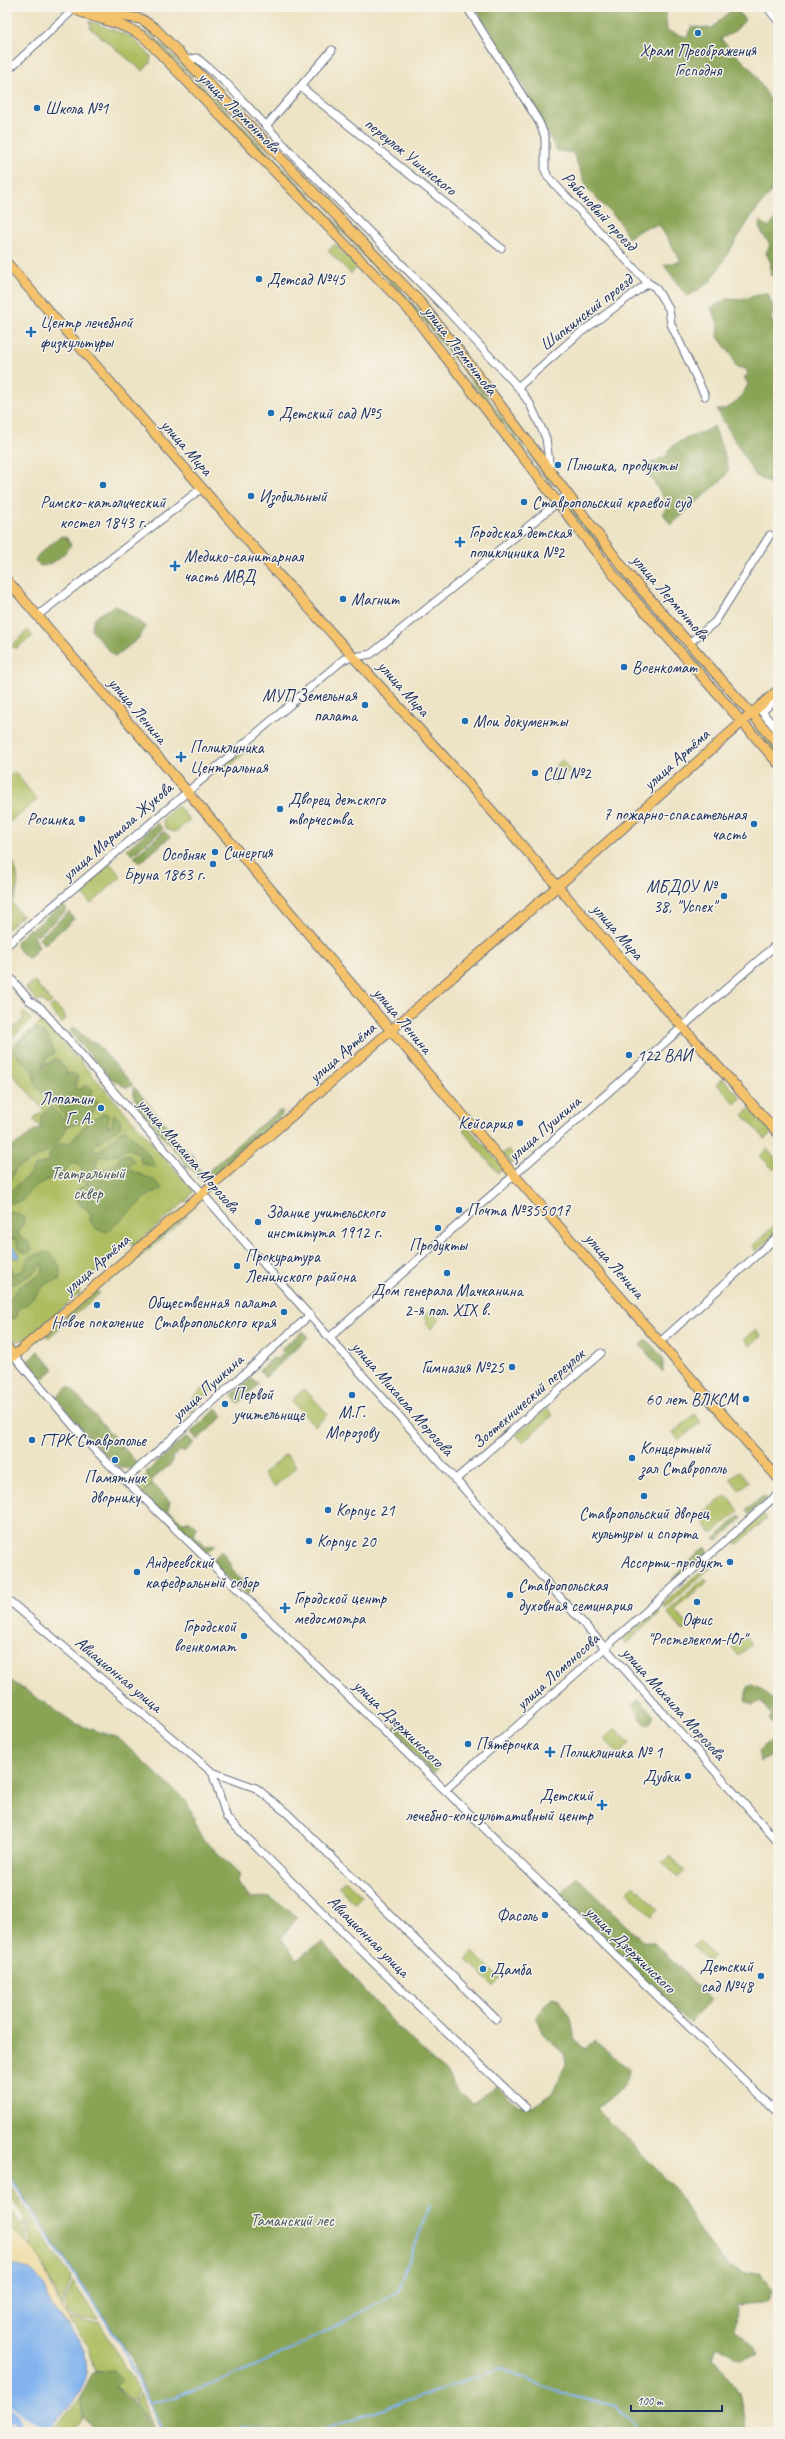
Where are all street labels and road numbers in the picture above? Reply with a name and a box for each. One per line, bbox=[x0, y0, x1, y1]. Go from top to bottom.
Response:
street label: улица Лермонтова bbox=[193, 66, 287, 159]
street label: переулок Ушинского bbox=[360, 113, 462, 201]
street label: Рябиновый проезд bbox=[558, 167, 643, 257]
street label: Шипкинский проезд bbox=[536, 268, 639, 355]
street label: улица Лермонтова bbox=[418, 300, 503, 401]
street label: улица Мира bbox=[156, 414, 218, 481]
street label: улица Лермонтова bbox=[626, 549, 715, 646]
street label: улица Мира bbox=[372, 655, 435, 722]
street label: улица Ленина bbox=[103, 672, 173, 750]
street label: улица Артёма bbox=[638, 723, 715, 795]
street label: улица Маршала Жукова bbox=[57, 776, 179, 886]
street label: улица Мира bbox=[587, 898, 649, 965]
street label: улица Ленина bbox=[368, 982, 438, 1060]
street label: улица Артёма bbox=[304, 1016, 381, 1088]
street label: улица Пушкина bbox=[503, 1090, 587, 1166]
street label: улица Михаила Морозова bbox=[132, 1093, 245, 1218]
street label: улица Ленина bbox=[580, 1227, 650, 1304]
street label: улица Артёма bbox=[58, 1228, 135, 1300]
street label: улица Михаила Морозова bbox=[346, 1336, 459, 1461]
street label: Зоотехнический переулок bbox=[468, 1343, 590, 1453]
street label: улица Пушкина bbox=[166, 1348, 249, 1426]
street label: улица Ломоносова bbox=[511, 1628, 604, 1715]
street label: Авиационная улица bbox=[71, 1632, 168, 1718]
street label: улица Михаила Морозова bbox=[617, 1642, 731, 1765]
street label: улица Дзержинского bbox=[348, 1674, 449, 1773]
street label: Авиационная улица bbox=[323, 1891, 415, 1983]
street label: улица Дзержинского bbox=[580, 1900, 681, 1999]

